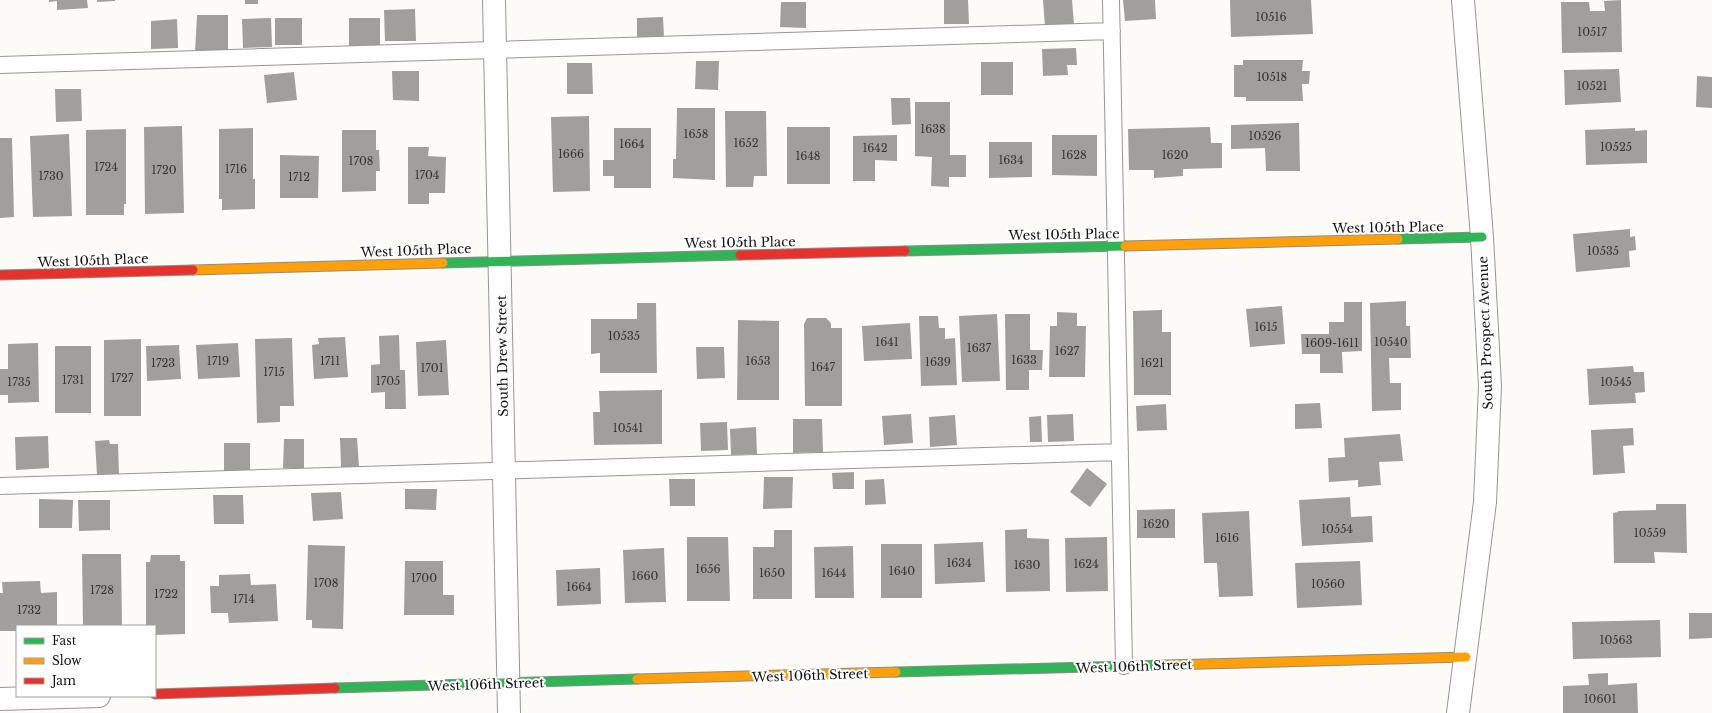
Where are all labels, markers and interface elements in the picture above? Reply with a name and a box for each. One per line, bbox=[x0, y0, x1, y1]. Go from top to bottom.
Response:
house number: 10516 bbox=[1256, 10, 1287, 24]
house number: 10517 bbox=[1577, 25, 1607, 39]
house number: 10518 bbox=[1257, 70, 1287, 84]
house number: 10521 bbox=[1577, 79, 1607, 93]
house number: 1638 bbox=[920, 122, 946, 136]
house number: 1658 bbox=[684, 127, 708, 141]
house number: 10526 bbox=[1249, 129, 1281, 143]
house number: 1652 bbox=[733, 136, 759, 150]
house number: 1664 bbox=[619, 137, 645, 151]
house number: 10525 bbox=[1600, 140, 1632, 154]
house number: 1642 bbox=[862, 141, 888, 155]
house number: 1666 bbox=[558, 147, 584, 161]
house number: 1628 bbox=[1061, 148, 1087, 162]
house number: 1620 bbox=[1162, 148, 1188, 162]
house number: 1648 bbox=[795, 149, 821, 163]
house number: 1634 bbox=[998, 153, 1024, 167]
house number: 1708 bbox=[349, 154, 373, 168]
house number: 1724 bbox=[94, 160, 118, 174]
house number: 1716 bbox=[225, 162, 247, 176]
house number: 1720 bbox=[151, 163, 177, 177]
house number: 1704 bbox=[415, 168, 439, 182]
house number: 1730 bbox=[38, 169, 64, 183]
house number: 1712 bbox=[288, 170, 310, 184]
street label: West 105th Place bbox=[1331, 218, 1444, 237]
street label: West 105th Place bbox=[1007, 225, 1120, 244]
street label: West 105th Place bbox=[683, 233, 796, 252]
street label: West 105th Place bbox=[359, 240, 472, 261]
house number: 10535 bbox=[1587, 244, 1619, 258]
street label: West 105th Place bbox=[36, 250, 149, 271]
street label: South Prospect Avenue bbox=[1474, 256, 1497, 410]
street label: South Drew Street bbox=[493, 295, 512, 417]
house number: 1615 bbox=[1254, 320, 1278, 334]
house number: 10535 bbox=[608, 329, 640, 343]
house number: 1641 bbox=[875, 335, 899, 349]
house number: 10540 bbox=[1374, 335, 1408, 349]
house number: 1609-1611 bbox=[1305, 336, 1359, 350]
house number: 1637 bbox=[967, 341, 992, 355]
house number: 1627 bbox=[1055, 344, 1080, 358]
house number: 1633 bbox=[1011, 353, 1037, 367]
house number: 1719 bbox=[207, 354, 229, 368]
house number: 1711 bbox=[320, 354, 340, 368]
house number: 1653 bbox=[745, 354, 771, 368]
house number: 1639 bbox=[925, 355, 951, 369]
house number: 1723 bbox=[151, 356, 175, 370]
house number: 1621 bbox=[1140, 356, 1164, 370]
house number: 1647 bbox=[811, 360, 835, 374]
house number: 1701 bbox=[420, 361, 444, 375]
house number: 1715 bbox=[263, 365, 285, 379]
house number: 1727 bbox=[111, 371, 134, 385]
house number: 1731 bbox=[62, 373, 84, 387]
house number: 1705 bbox=[376, 374, 400, 388]
house number: 1735 bbox=[7, 375, 31, 389]
house number: 10545 bbox=[1600, 375, 1632, 389]
house number: 10541 bbox=[613, 421, 643, 435]
house number: 1620 bbox=[1143, 517, 1169, 531]
house number: 10554 bbox=[1321, 522, 1353, 536]
house number: 10559 bbox=[1634, 526, 1666, 540]
house number: 1616 bbox=[1215, 531, 1239, 545]
house number: 1634 bbox=[946, 556, 972, 570]
house number: 1624 bbox=[1073, 557, 1099, 571]
house number: 1630 bbox=[1014, 558, 1040, 572]
house number: 1656 bbox=[695, 562, 721, 576]
house number: 1640 bbox=[889, 564, 915, 578]
house number: 1650 bbox=[759, 566, 785, 580]
house number: 1644 bbox=[822, 566, 846, 580]
house number: 1660 bbox=[632, 569, 659, 583]
house number: 1700 bbox=[411, 571, 437, 585]
house number: 1708 bbox=[314, 576, 338, 590]
house number: 10560 bbox=[1311, 577, 1345, 591]
house number: 1664 bbox=[566, 580, 592, 594]
house number: 1728 bbox=[90, 583, 114, 597]
house number: 1722 bbox=[154, 587, 178, 601]
house number: 1714 bbox=[233, 592, 255, 606]
house number: 1732 bbox=[17, 603, 41, 617]
legend bbox=[16, 625, 156, 697]
text: Fast bbox=[52, 633, 77, 648]
house number: 10563 bbox=[1600, 633, 1633, 647]
text: Slow bbox=[52, 653, 82, 668]
street label: West 106th Street bbox=[1075, 656, 1193, 677]
street label: West 106th Street bbox=[751, 665, 869, 686]
text: Jam bbox=[50, 673, 76, 688]
street label: West 106th Street bbox=[427, 674, 545, 695]
house number: 10601 bbox=[1584, 692, 1616, 706]

